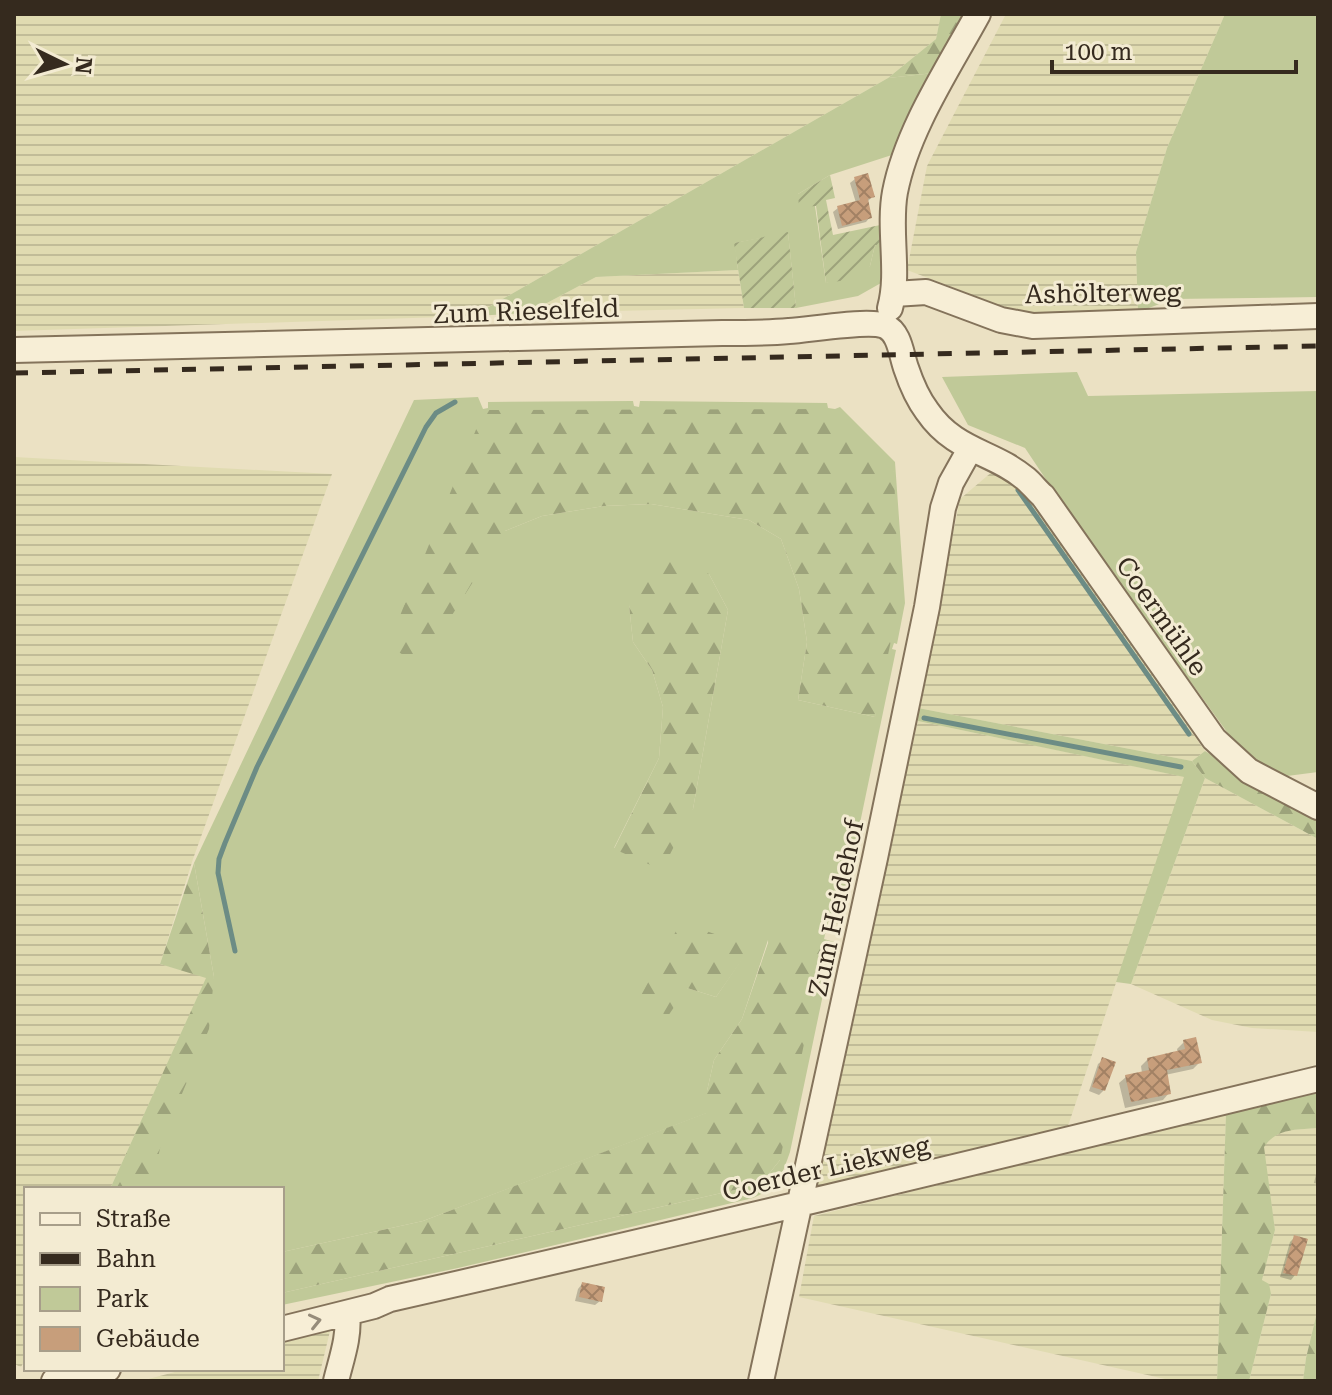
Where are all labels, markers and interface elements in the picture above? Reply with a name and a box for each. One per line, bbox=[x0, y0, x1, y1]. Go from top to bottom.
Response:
north arrow bbox=[24, 24, 104, 104]
scale bar bbox=[1052, 24, 1296, 74]
text: 100 m bbox=[1064, 38, 1132, 66]
text: N bbox=[70, 56, 97, 75]
street label: Ashölterweg bbox=[1025, 277, 1182, 309]
street label: Zum Rieselfeld bbox=[432, 293, 620, 329]
street label: Coermühle bbox=[1110, 551, 1214, 681]
street label: Zum Heidehof bbox=[803, 816, 870, 999]
street label: Coerder Liekweg bbox=[719, 1129, 933, 1206]
legend bbox=[24, 1187, 284, 1371]
text: Straße bbox=[96, 1205, 171, 1233]
text: Bahn bbox=[96, 1245, 156, 1273]
text: Park bbox=[96, 1285, 149, 1313]
one-way arrow bbox=[307, 1314, 321, 1331]
text: Gebäude bbox=[96, 1325, 200, 1353]

